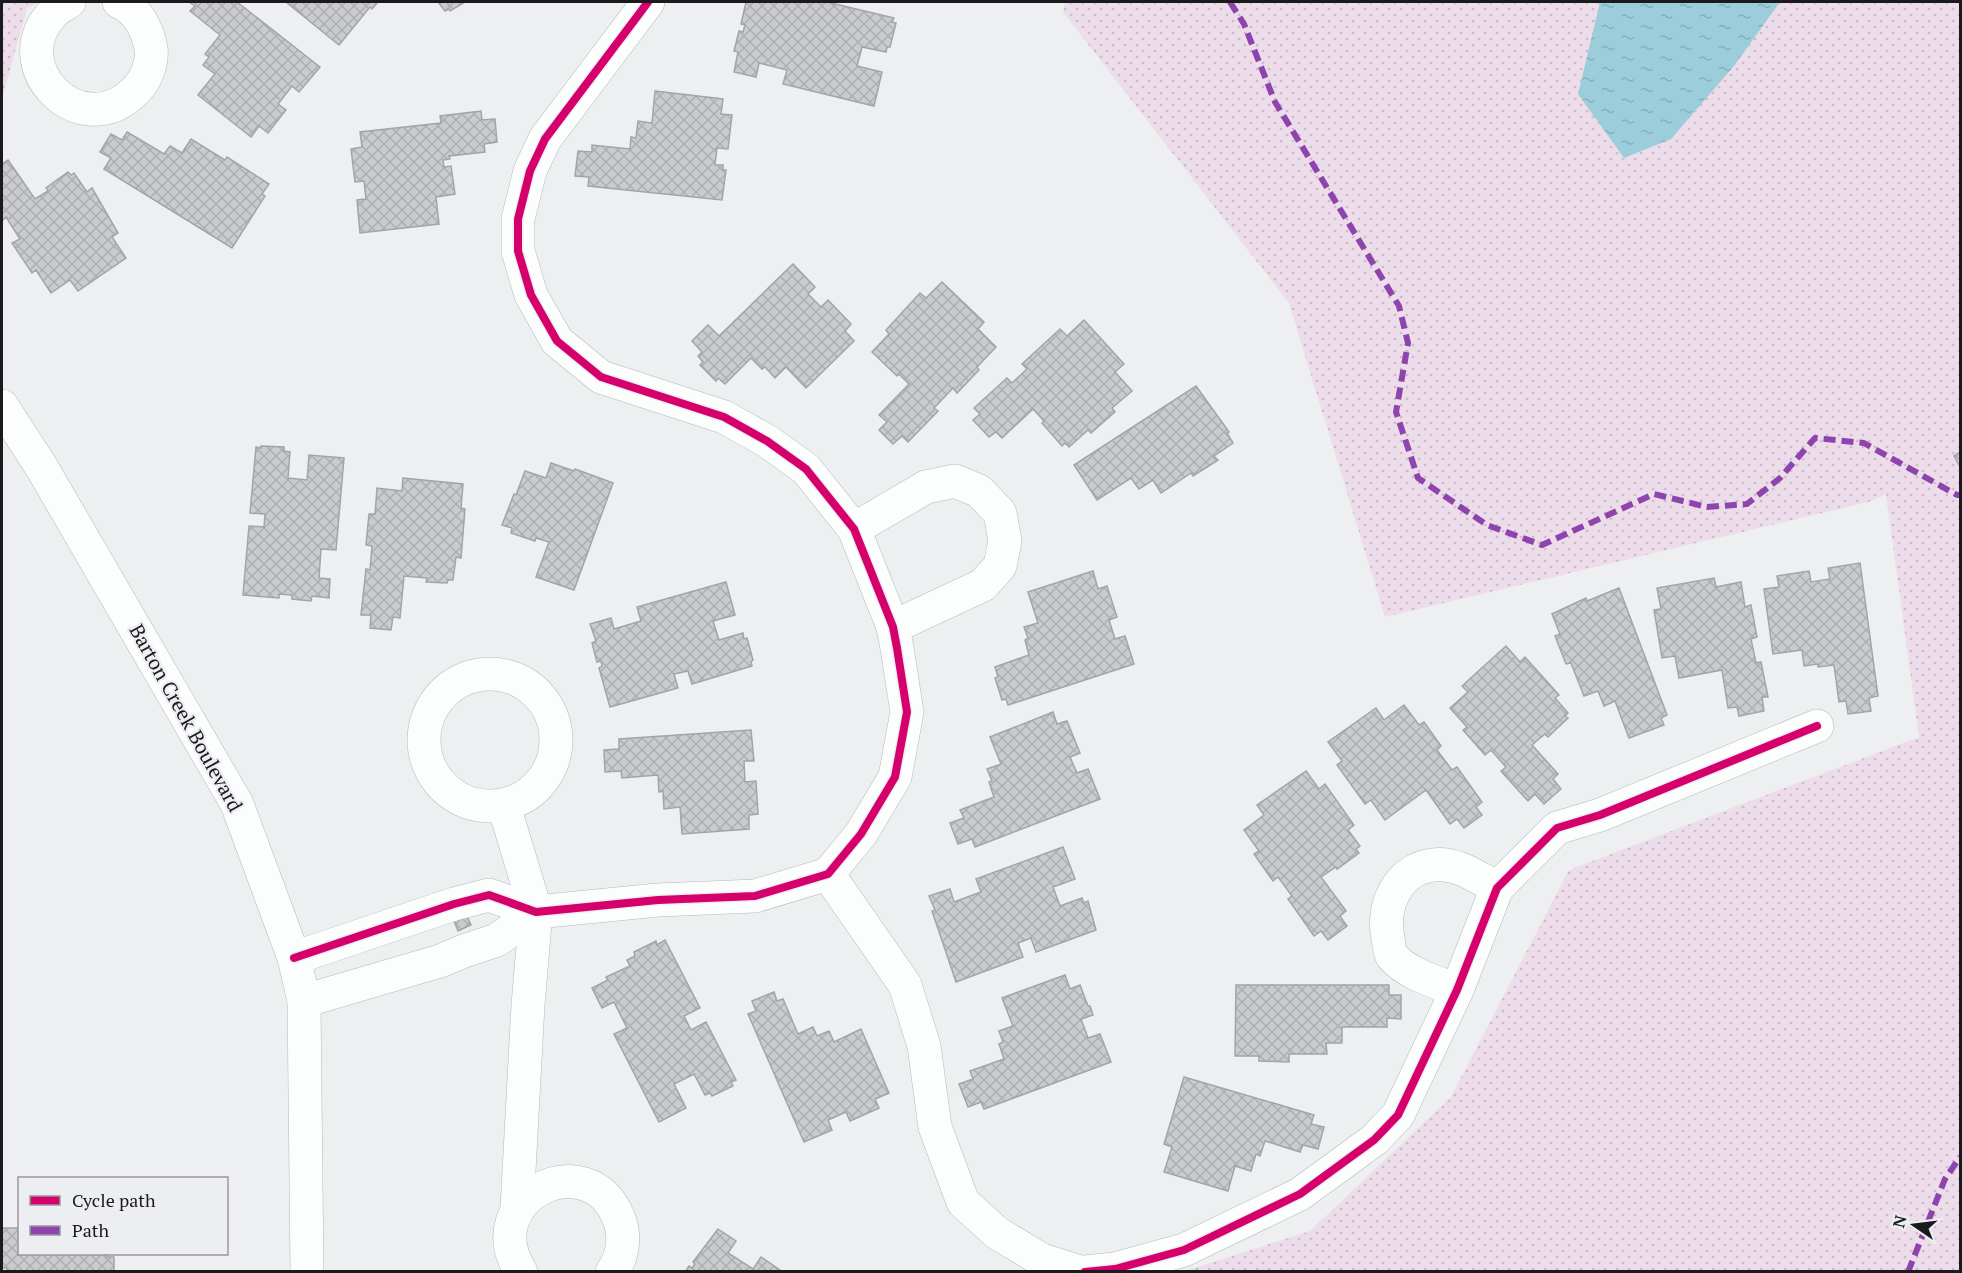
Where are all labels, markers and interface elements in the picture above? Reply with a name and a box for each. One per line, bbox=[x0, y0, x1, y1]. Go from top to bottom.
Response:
street label: Barton Creek Boulevard bbox=[124, 619, 249, 816]
legend bbox=[18, 1177, 228, 1255]
text: Cycle path bbox=[72, 1188, 156, 1212]
north arrow bbox=[1884, 1195, 1944, 1255]
text: N bbox=[1887, 1213, 1912, 1230]
text: Path bbox=[72, 1218, 109, 1242]

